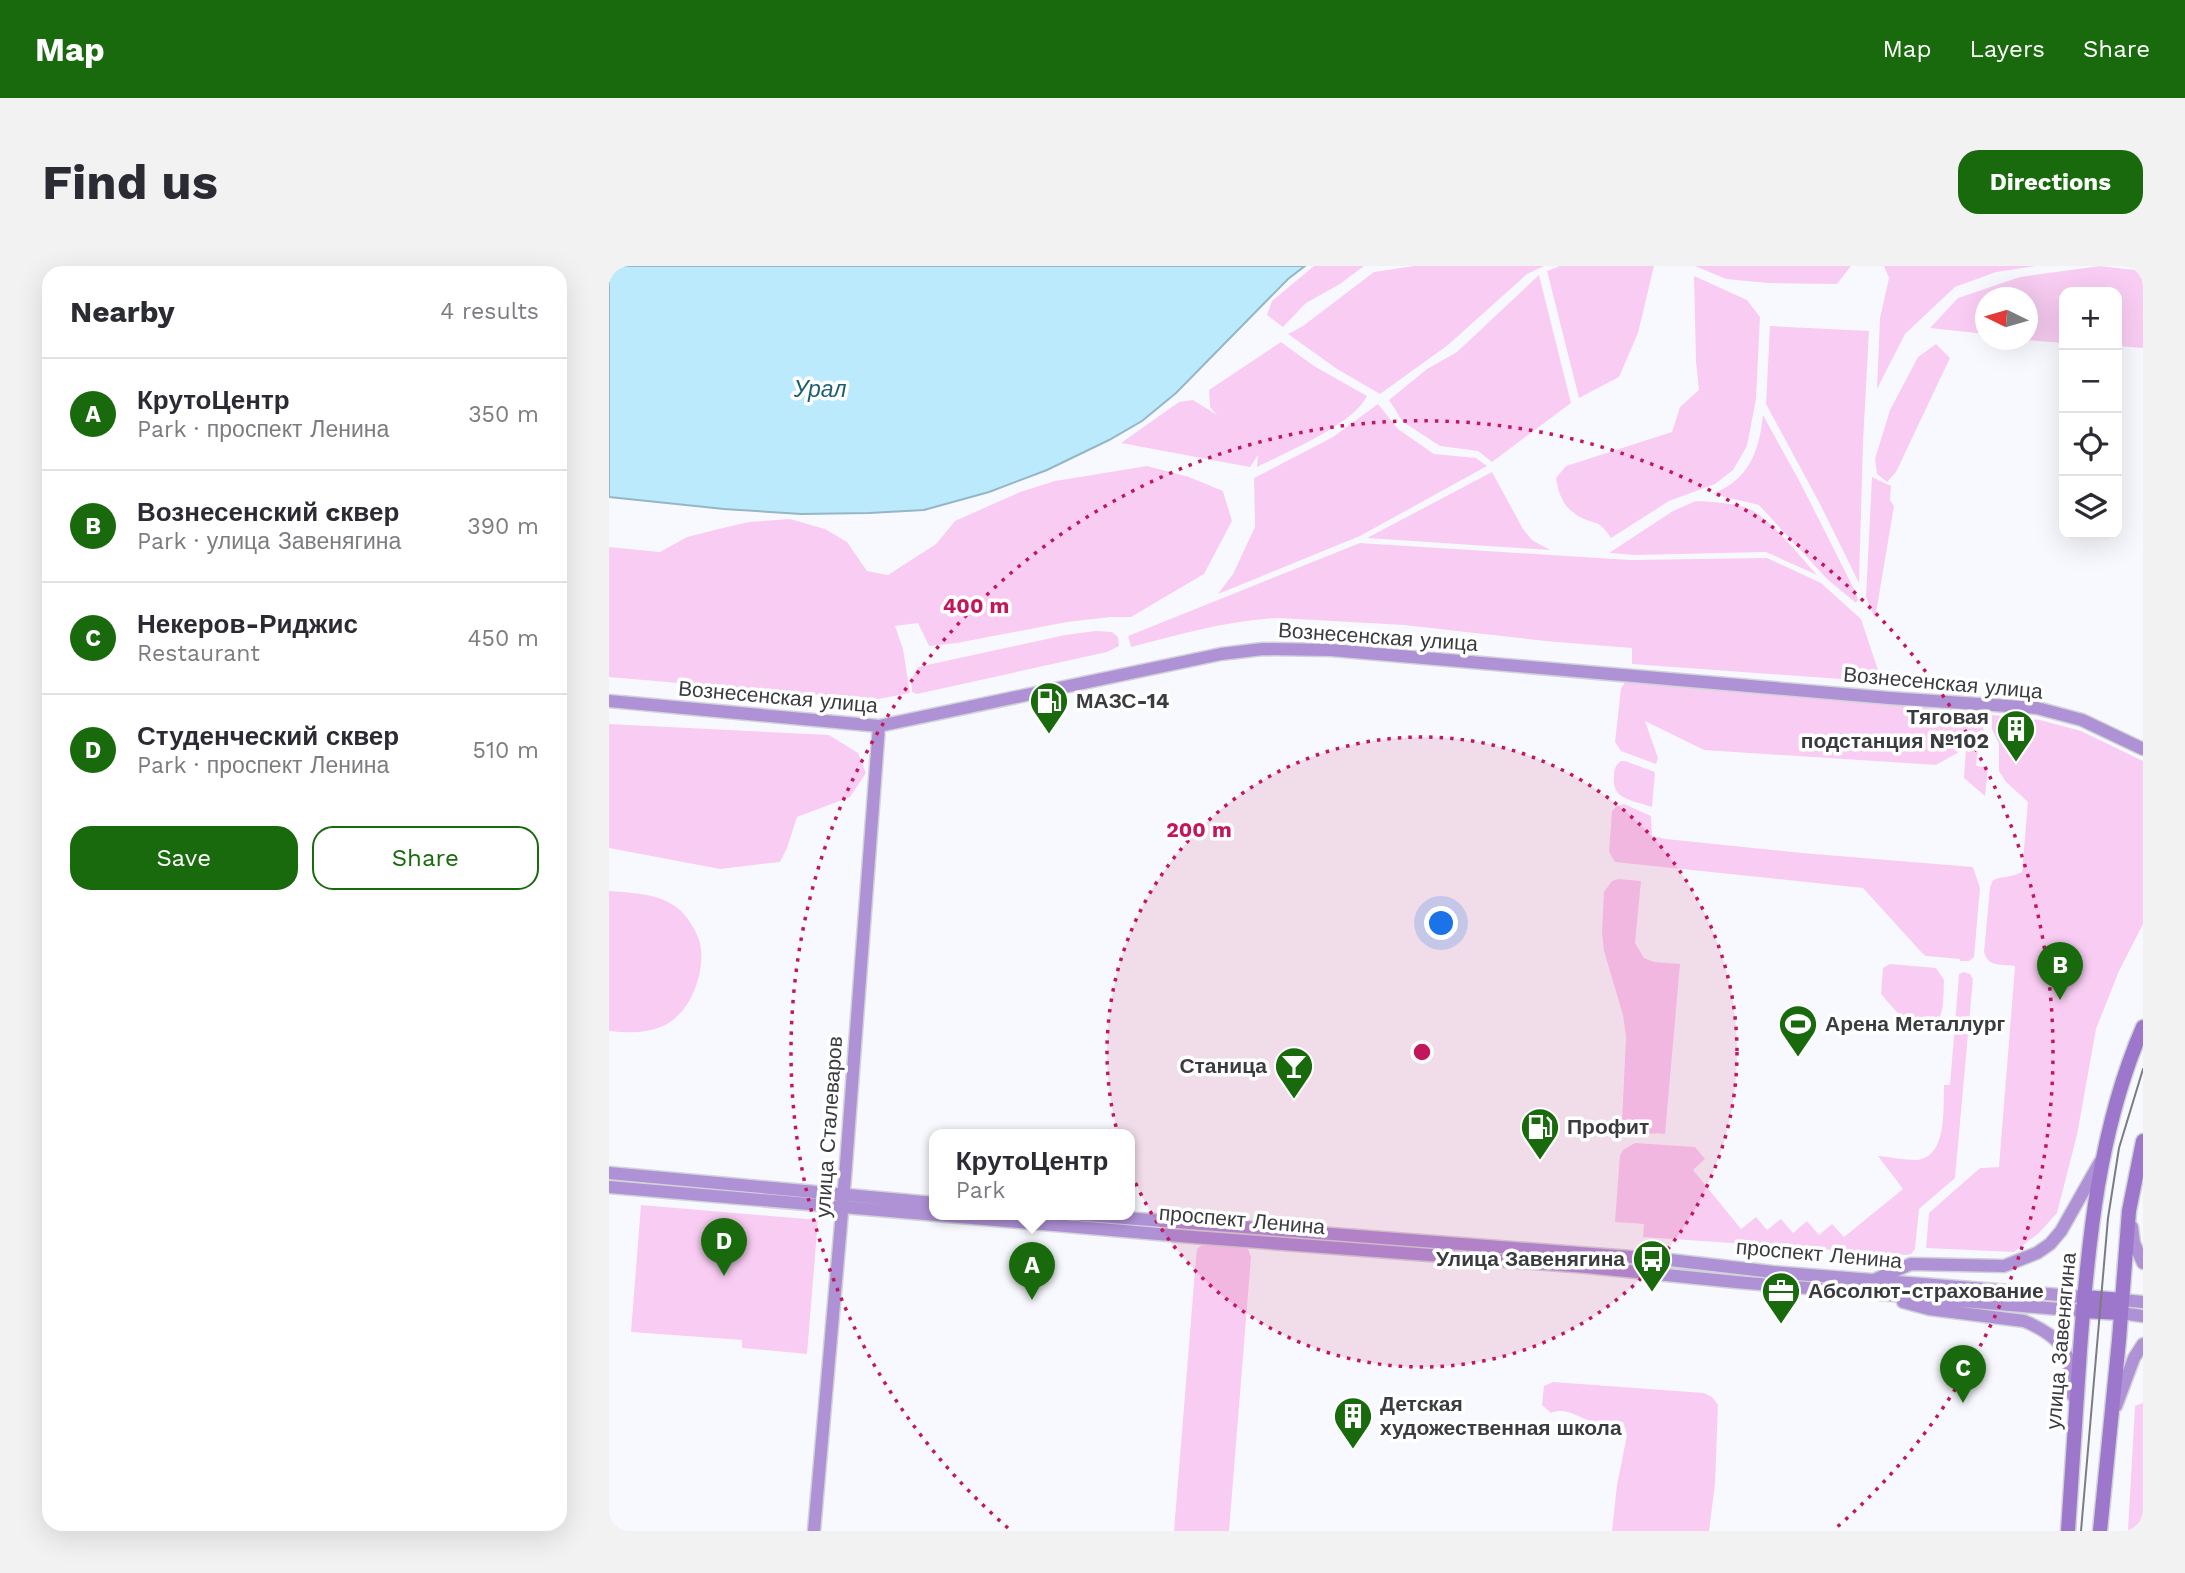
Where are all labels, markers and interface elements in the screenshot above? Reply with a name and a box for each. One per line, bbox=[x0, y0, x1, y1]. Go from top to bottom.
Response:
text: Map bbox=[35, 30, 105, 69]
text: Map bbox=[1883, 35, 1931, 63]
text: Layers bbox=[1969, 35, 2045, 63]
text: Share bbox=[2083, 35, 2150, 63]
button: Directions bbox=[1958, 150, 2143, 214]
text: Find us bbox=[42, 153, 218, 211]
north arrow bbox=[1975, 287, 2038, 350]
map controls bbox=[2059, 287, 2122, 539]
button: + bbox=[2059, 287, 2122, 350]
text: Nearby bbox=[70, 294, 175, 329]
text: 4 results bbox=[440, 298, 539, 325]
button: − bbox=[2059, 350, 2122, 413]
water label: Урал bbox=[793, 376, 846, 403]
text: КрутоЦентр bbox=[137, 385, 290, 415]
text: A bbox=[85, 401, 101, 428]
text: 350 m bbox=[468, 401, 539, 428]
button: locate bbox=[2059, 413, 2122, 476]
text: Park · проспект Ленина bbox=[137, 416, 389, 443]
button: layers bbox=[2059, 476, 2122, 539]
text: Вознесенский cквер bbox=[137, 497, 399, 527]
text: B bbox=[85, 513, 101, 540]
text: 390 m bbox=[467, 513, 539, 540]
text: Park · улица Завенягина bbox=[137, 528, 401, 555]
text: 400 m bbox=[943, 593, 1009, 618]
text: Некеров-Риджис bbox=[137, 609, 358, 639]
street label: Вознесенская улица bbox=[1277, 617, 1479, 656]
text: C bbox=[85, 625, 101, 652]
text: 450 m bbox=[467, 625, 539, 652]
text: Restaurant bbox=[137, 640, 260, 667]
street label: Вознесенская улица bbox=[1842, 661, 2044, 704]
street label: Вознесенская улица bbox=[677, 675, 879, 718]
fuel station icon: МАЗС-14 bbox=[1028, 680, 1070, 735]
place label: МАЗС-14 bbox=[1076, 688, 1169, 713]
place label: Тяговая подстанция №102 bbox=[1801, 704, 1989, 753]
building icon: Тяговая подстанция №102 bbox=[1995, 708, 2037, 763]
text: Студенческий сквер bbox=[137, 721, 399, 751]
text: D bbox=[85, 737, 101, 764]
text: 510 m bbox=[473, 737, 539, 764]
text: Park · проспект Ленина bbox=[137, 752, 389, 779]
text: 200 m bbox=[1166, 817, 1232, 842]
button: Save bbox=[70, 826, 298, 890]
button: Share bbox=[312, 826, 539, 890]
your location bbox=[1424, 906, 1458, 940]
pin: B bbox=[2037, 942, 2083, 1000]
sports icon: Арена Металлург bbox=[1777, 1003, 1819, 1058]
place label: Арена Металлург bbox=[1825, 1011, 2006, 1036]
street label: улица Сталеваров bbox=[810, 1035, 847, 1219]
centre of rings bbox=[1410, 1040, 1434, 1064]
bar icon: Станица bbox=[1273, 1045, 1315, 1100]
place label: Станица bbox=[1179, 1053, 1267, 1078]
fuel station icon: Профит bbox=[1519, 1106, 1561, 1161]
place label: Профит bbox=[1567, 1114, 1649, 1139]
popup bbox=[929, 1129, 1135, 1220]
text: КрутоЦентр bbox=[956, 1146, 1108, 1176]
text: Park bbox=[956, 1177, 1005, 1204]
street label: проспект Ленина bbox=[1158, 1200, 1326, 1239]
pin: D bbox=[701, 1218, 747, 1276]
street label: проспект Ленина bbox=[1735, 1234, 1903, 1273]
bus stop icon: Улица Завенягина bbox=[1631, 1238, 1673, 1293]
pin: A bbox=[1009, 1242, 1055, 1300]
place label: Улица Завенягина bbox=[1436, 1246, 1625, 1271]
street label: улица Завенягина bbox=[2040, 1251, 2081, 1430]
office icon: Абсолют-страхование bbox=[1760, 1270, 1802, 1325]
place label: Абсолют-страхование bbox=[1808, 1278, 2044, 1303]
pin: C bbox=[1940, 1345, 1986, 1403]
place label: Детская художественная школа bbox=[1380, 1391, 1622, 1440]
building icon: Детская художественная школа bbox=[1332, 1395, 1374, 1450]

